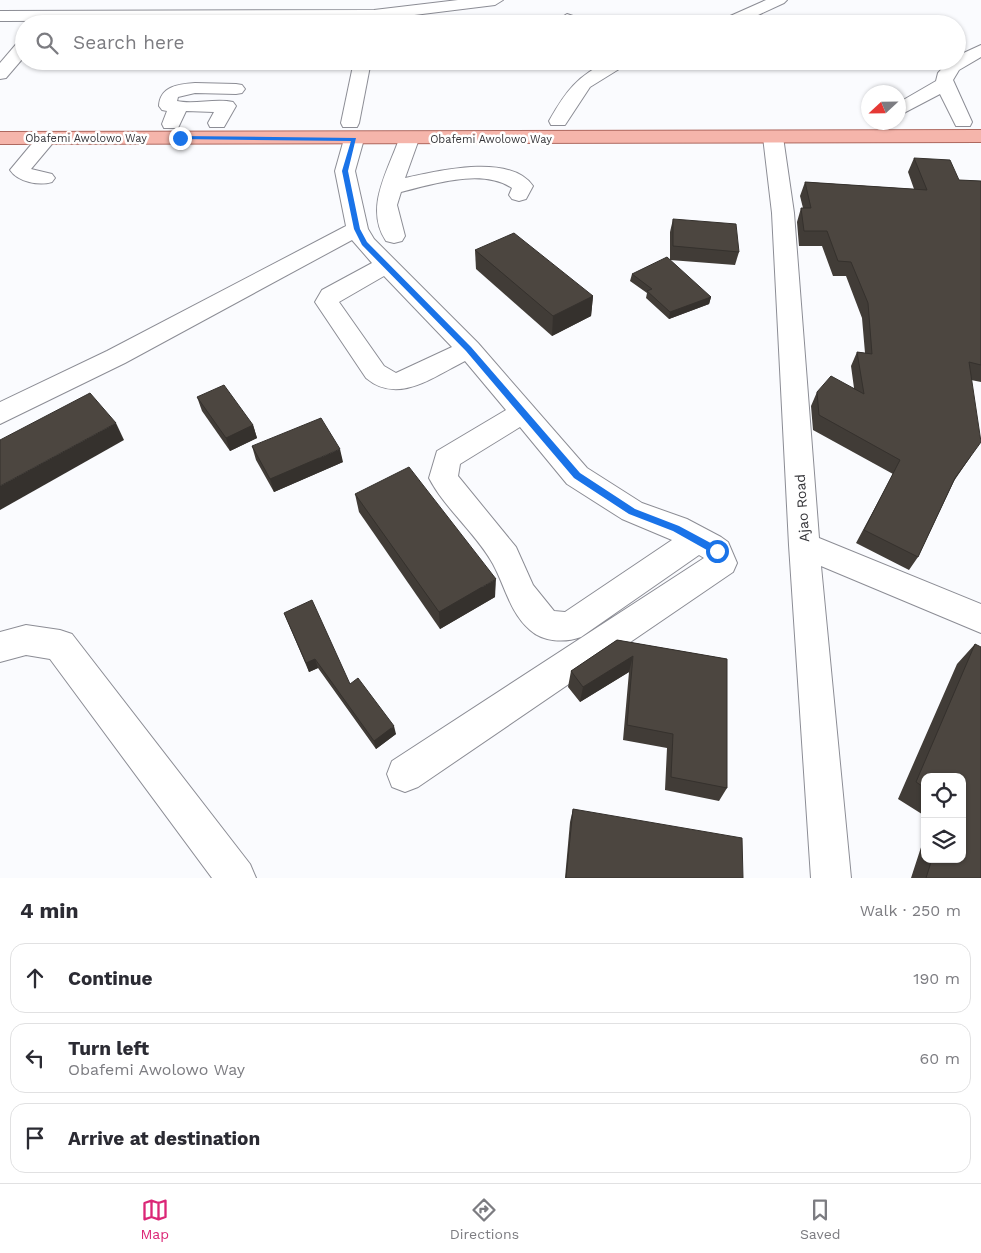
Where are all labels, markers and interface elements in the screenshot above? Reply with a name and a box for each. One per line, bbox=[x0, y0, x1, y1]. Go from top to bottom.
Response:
search box bbox=[15, 15, 966, 70]
icon: search bbox=[33, 29, 61, 57]
text: Search here bbox=[73, 31, 184, 54]
north arrow bbox=[861, 85, 906, 130]
route end bbox=[169, 127, 192, 150]
street label: Obafemi Awolowo Way bbox=[25, 132, 147, 145]
street label: Obafemi Awolowo Way bbox=[430, 133, 552, 146]
street label: Ajao Road bbox=[792, 473, 812, 543]
route start bbox=[706, 540, 729, 563]
map controls bbox=[921, 773, 966, 863]
button: locate bbox=[921, 773, 966, 818]
button: layers bbox=[921, 818, 966, 863]
text: 4 min bbox=[20, 898, 78, 923]
text: Walk · 250 m bbox=[860, 901, 961, 920]
icon: ahead bbox=[21, 964, 49, 992]
text: Continue bbox=[68, 967, 152, 990]
text: 190 m bbox=[913, 969, 960, 988]
text: Turn left bbox=[68, 1037, 149, 1060]
icon: left bbox=[21, 1044, 49, 1072]
text: 60 m bbox=[920, 1049, 960, 1068]
text: Obafemi Awolowo Way bbox=[68, 1060, 245, 1079]
icon: arrive bbox=[21, 1124, 49, 1152]
text: Arrive at destination bbox=[68, 1127, 260, 1150]
tab: Map bbox=[140, 1196, 169, 1242]
tab: Directions bbox=[450, 1196, 519, 1242]
tab: Saved bbox=[800, 1196, 841, 1242]

